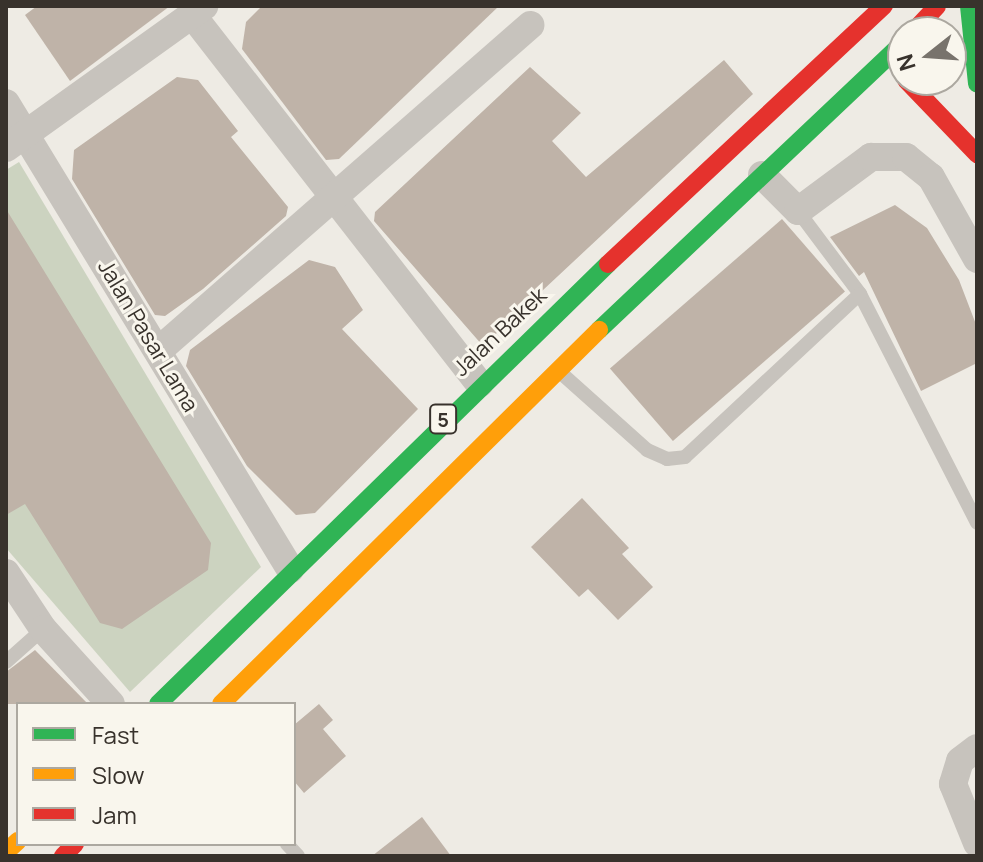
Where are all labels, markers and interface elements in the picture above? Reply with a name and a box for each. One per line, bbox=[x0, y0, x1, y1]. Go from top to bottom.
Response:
north arrow bbox=[887, 16, 967, 96]
text: N bbox=[889, 51, 923, 74]
street label: Jalan Pasar Lama bbox=[92, 255, 204, 417]
street label: Jalan Bakek bbox=[448, 282, 552, 382]
road number: 5 bbox=[429, 403, 457, 435]
legend bbox=[16, 702, 296, 846]
text: Fast bbox=[92, 718, 139, 751]
text: Slow bbox=[92, 758, 145, 791]
text: Jam bbox=[92, 798, 137, 831]

